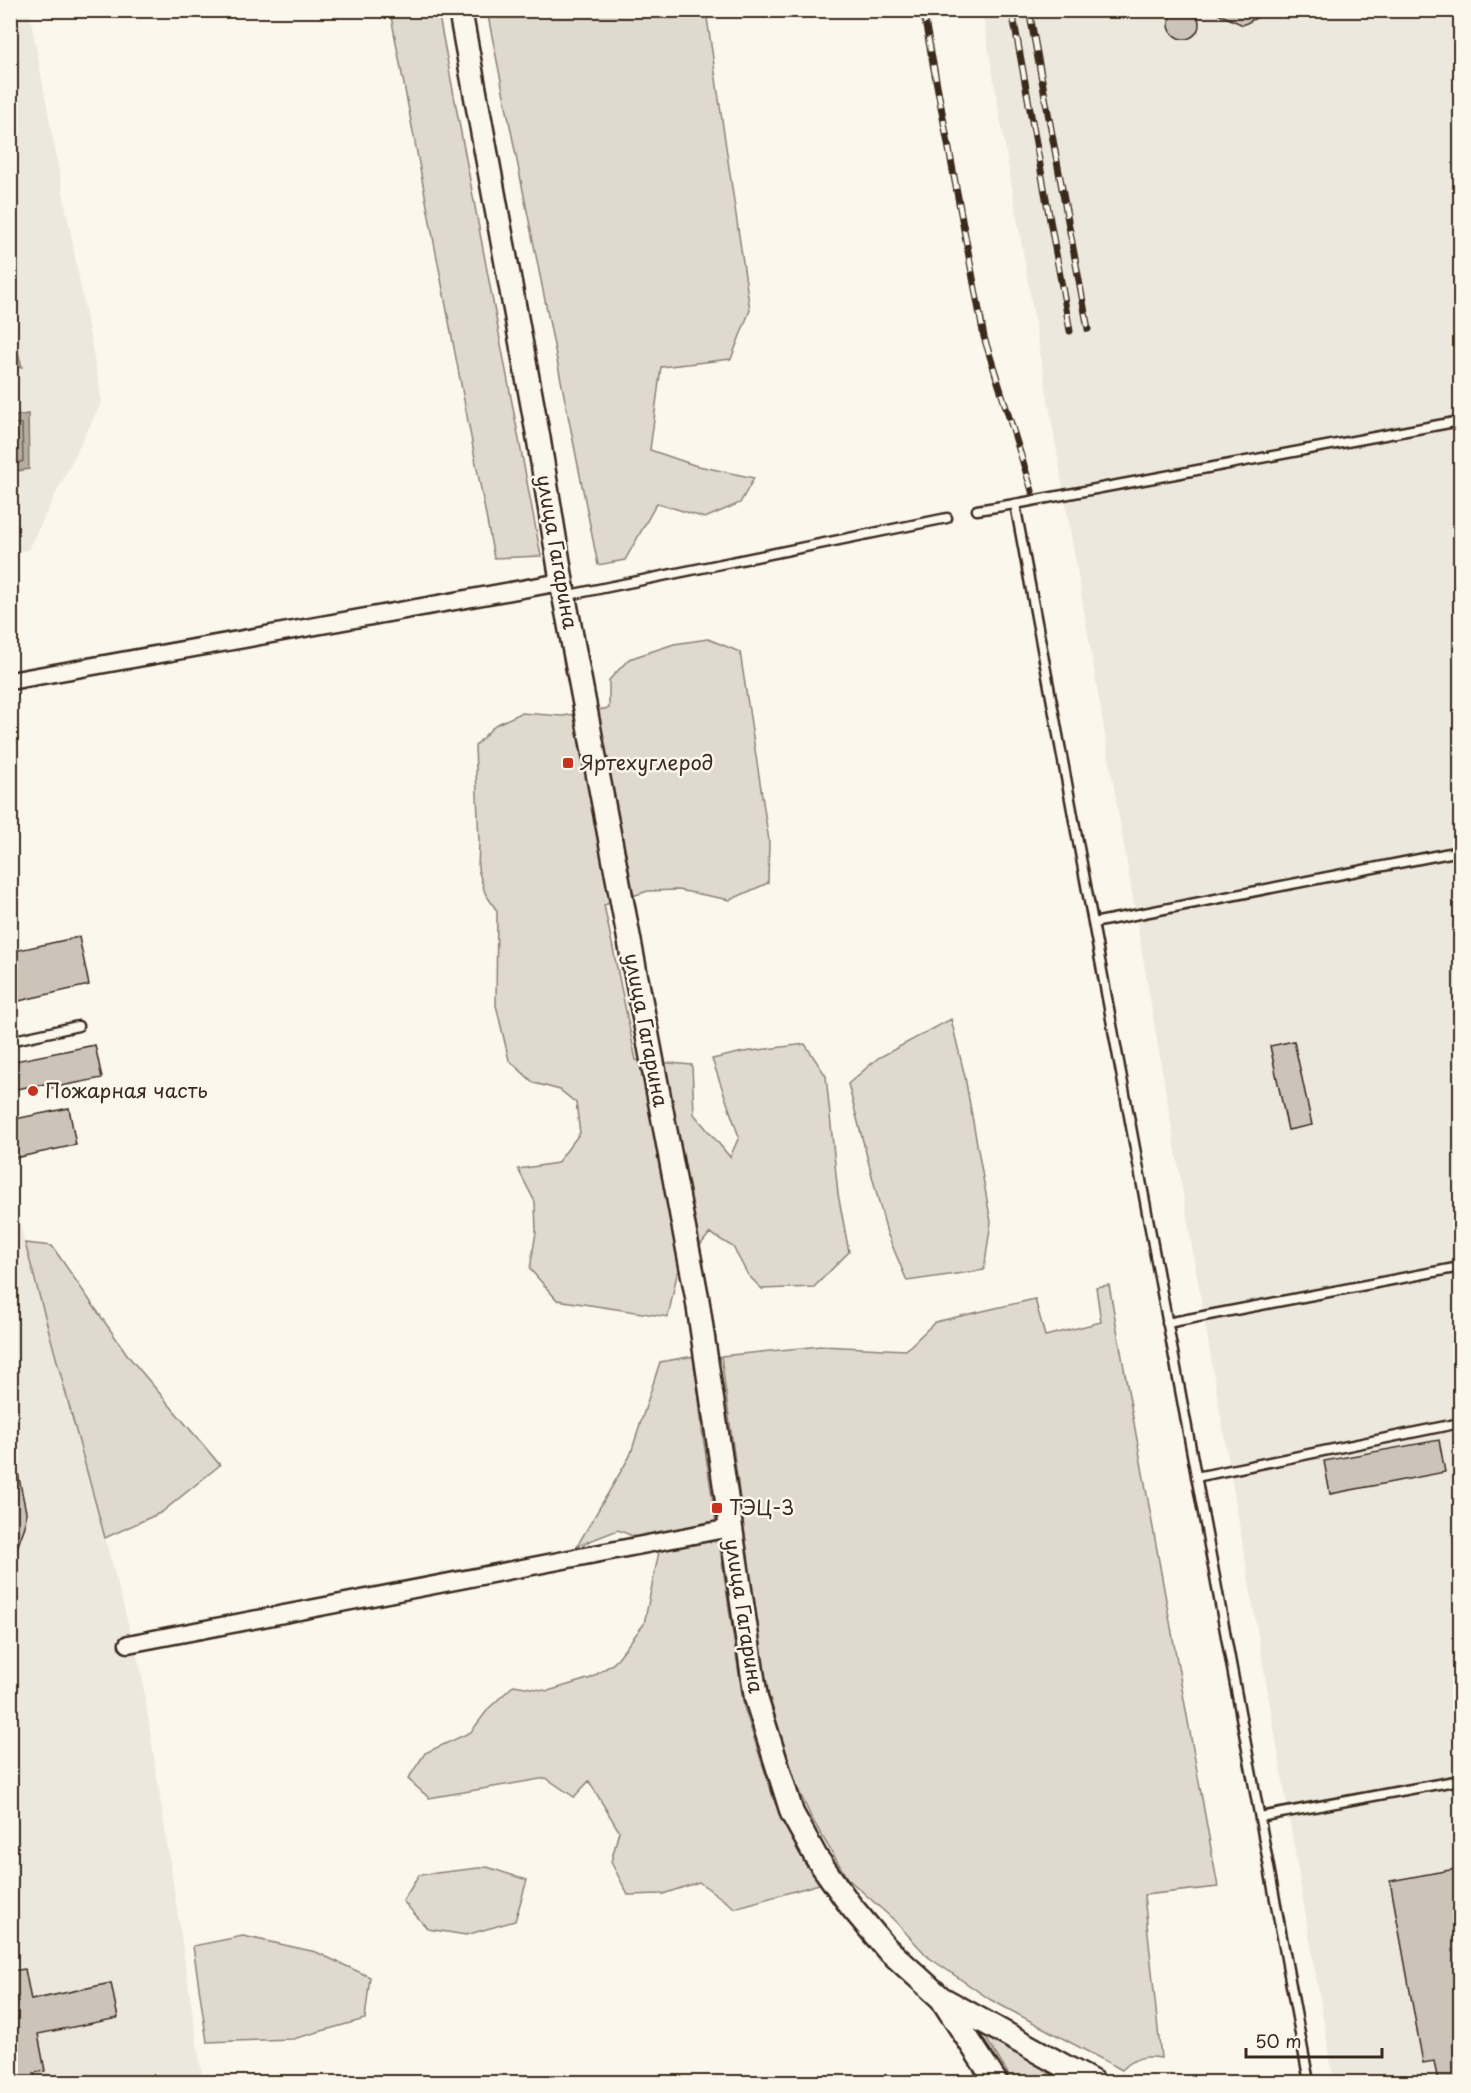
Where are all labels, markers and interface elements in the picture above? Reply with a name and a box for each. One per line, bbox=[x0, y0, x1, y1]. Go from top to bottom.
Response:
street label: улица Гагарина bbox=[530, 472, 586, 632]
place label: Яртехуглерод bbox=[579, 747, 713, 777]
marker: Яртехуглерод bbox=[561, 756, 575, 770]
street label: улица Гагарина bbox=[617, 950, 677, 1110]
place label: Пожарная часть bbox=[45, 1075, 208, 1105]
marker: Пожарная часть bbox=[26, 1084, 40, 1098]
place label: ТЭЦ-3 bbox=[729, 1492, 794, 1522]
marker: ТЭЦ-3 bbox=[710, 1501, 724, 1515]
street label: улица Гагарина bbox=[718, 1536, 772, 1696]
scale bar bbox=[1246, 2021, 1382, 2059]
text: 50 m bbox=[1255, 2027, 1302, 2054]

